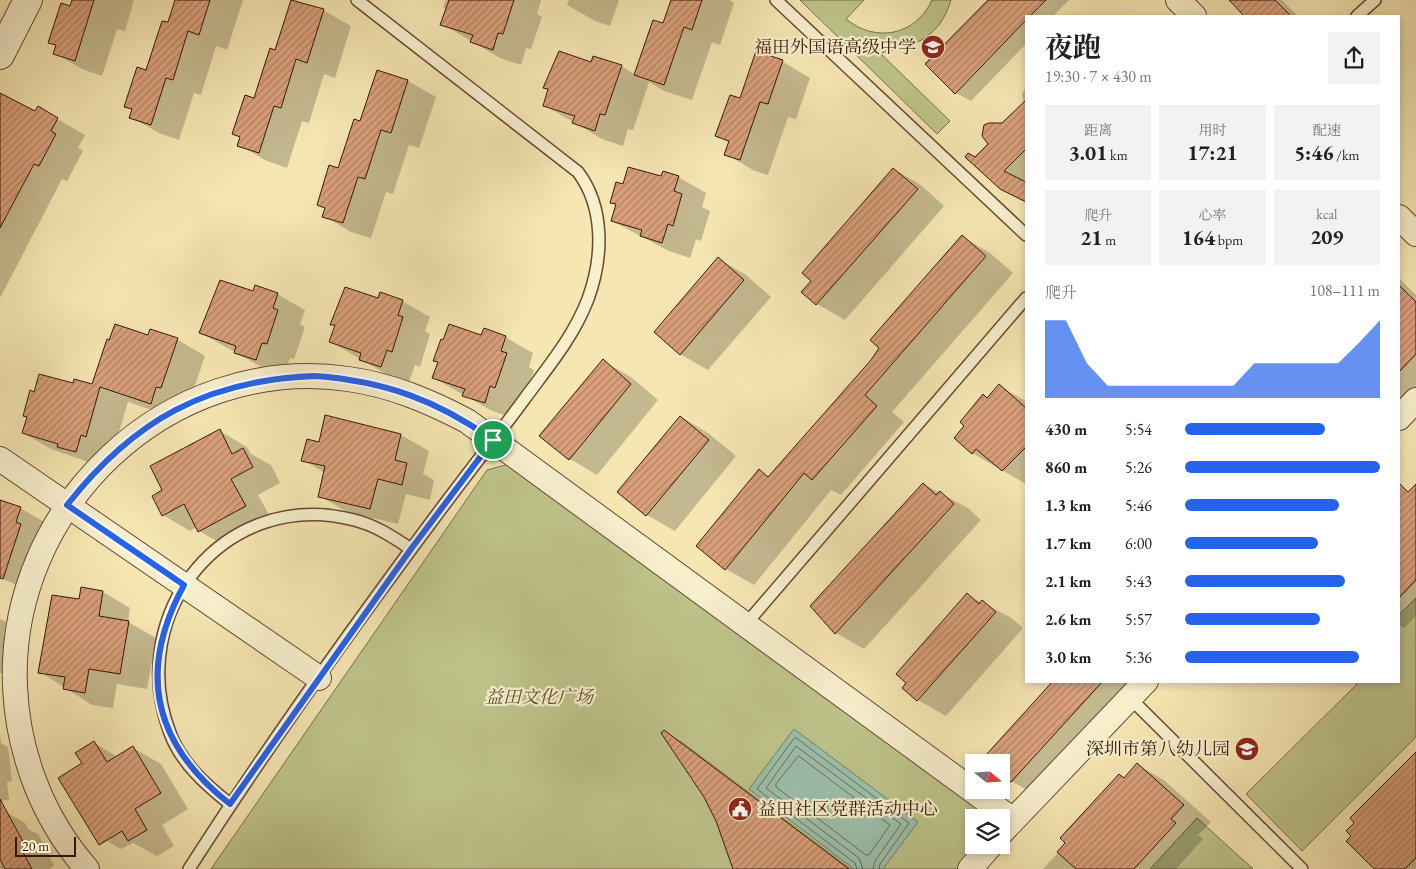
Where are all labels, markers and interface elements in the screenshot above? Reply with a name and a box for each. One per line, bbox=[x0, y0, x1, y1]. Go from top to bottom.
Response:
text: 夜跑 bbox=[1045, 29, 1101, 65]
button: share bbox=[1328, 32, 1380, 84]
school or university icon: 福田外国语高级中学 bbox=[920, 34, 946, 60]
place label: 福田外国语高级中学 bbox=[754, 35, 916, 58]
text: 19:30 · 7 × 430 m bbox=[1045, 66, 1152, 87]
text: 距离 bbox=[1084, 121, 1112, 139]
text: 用时 bbox=[1198, 121, 1226, 139]
text: 配速 bbox=[1313, 121, 1341, 139]
text: 3.01 bbox=[1069, 139, 1107, 166]
text: 17:21 bbox=[1187, 139, 1238, 166]
text: 5:46 bbox=[1294, 139, 1334, 166]
text: km bbox=[1107, 146, 1128, 164]
text: /km bbox=[1334, 146, 1359, 164]
text: kcal bbox=[1316, 205, 1337, 223]
text: 爬升 bbox=[1084, 206, 1112, 224]
text: 心率 bbox=[1198, 206, 1226, 224]
text: 209 bbox=[1310, 223, 1343, 250]
text: 21 bbox=[1080, 224, 1102, 251]
text: 164 bbox=[1182, 224, 1215, 251]
text: m bbox=[1102, 231, 1116, 249]
text: bpm bbox=[1215, 231, 1243, 249]
text: 108–111 m bbox=[1309, 280, 1380, 301]
text: 爬升 bbox=[1045, 282, 1077, 303]
pin bbox=[472, 419, 514, 461]
text: 430 m bbox=[1045, 419, 1087, 440]
text: 5:54 bbox=[1125, 419, 1152, 440]
icon: arrive bbox=[479, 426, 507, 454]
text: 860 m bbox=[1045, 457, 1087, 478]
text: 5:26 bbox=[1125, 457, 1152, 478]
text: 1.3 km bbox=[1045, 495, 1091, 516]
text: 5:46 bbox=[1125, 495, 1152, 516]
text: 1.7 km bbox=[1045, 533, 1091, 554]
text: 6:00 bbox=[1125, 533, 1152, 554]
text: 2.1 km bbox=[1045, 571, 1091, 592]
text: 5:43 bbox=[1125, 571, 1152, 592]
text: 2.6 km bbox=[1045, 609, 1091, 630]
text: 5:57 bbox=[1125, 609, 1152, 630]
text: 3.0 km bbox=[1045, 647, 1091, 668]
text: 5:36 bbox=[1125, 647, 1152, 668]
park label: 益田文化广场 bbox=[485, 685, 595, 708]
school or university icon: 深圳市第八幼儿园 bbox=[1234, 736, 1260, 762]
place label: 深圳市第八幼儿园 bbox=[1086, 737, 1230, 760]
north arrow bbox=[965, 754, 1010, 799]
map controls bbox=[965, 754, 1010, 854]
public building icon: 益田社区党群活动中心 bbox=[727, 796, 753, 822]
place label: 益田社区党群活动中心 bbox=[758, 797, 938, 820]
button: layers bbox=[965, 809, 1010, 854]
scale bar bbox=[15, 834, 76, 857]
text: 20 m bbox=[22, 837, 49, 855]

